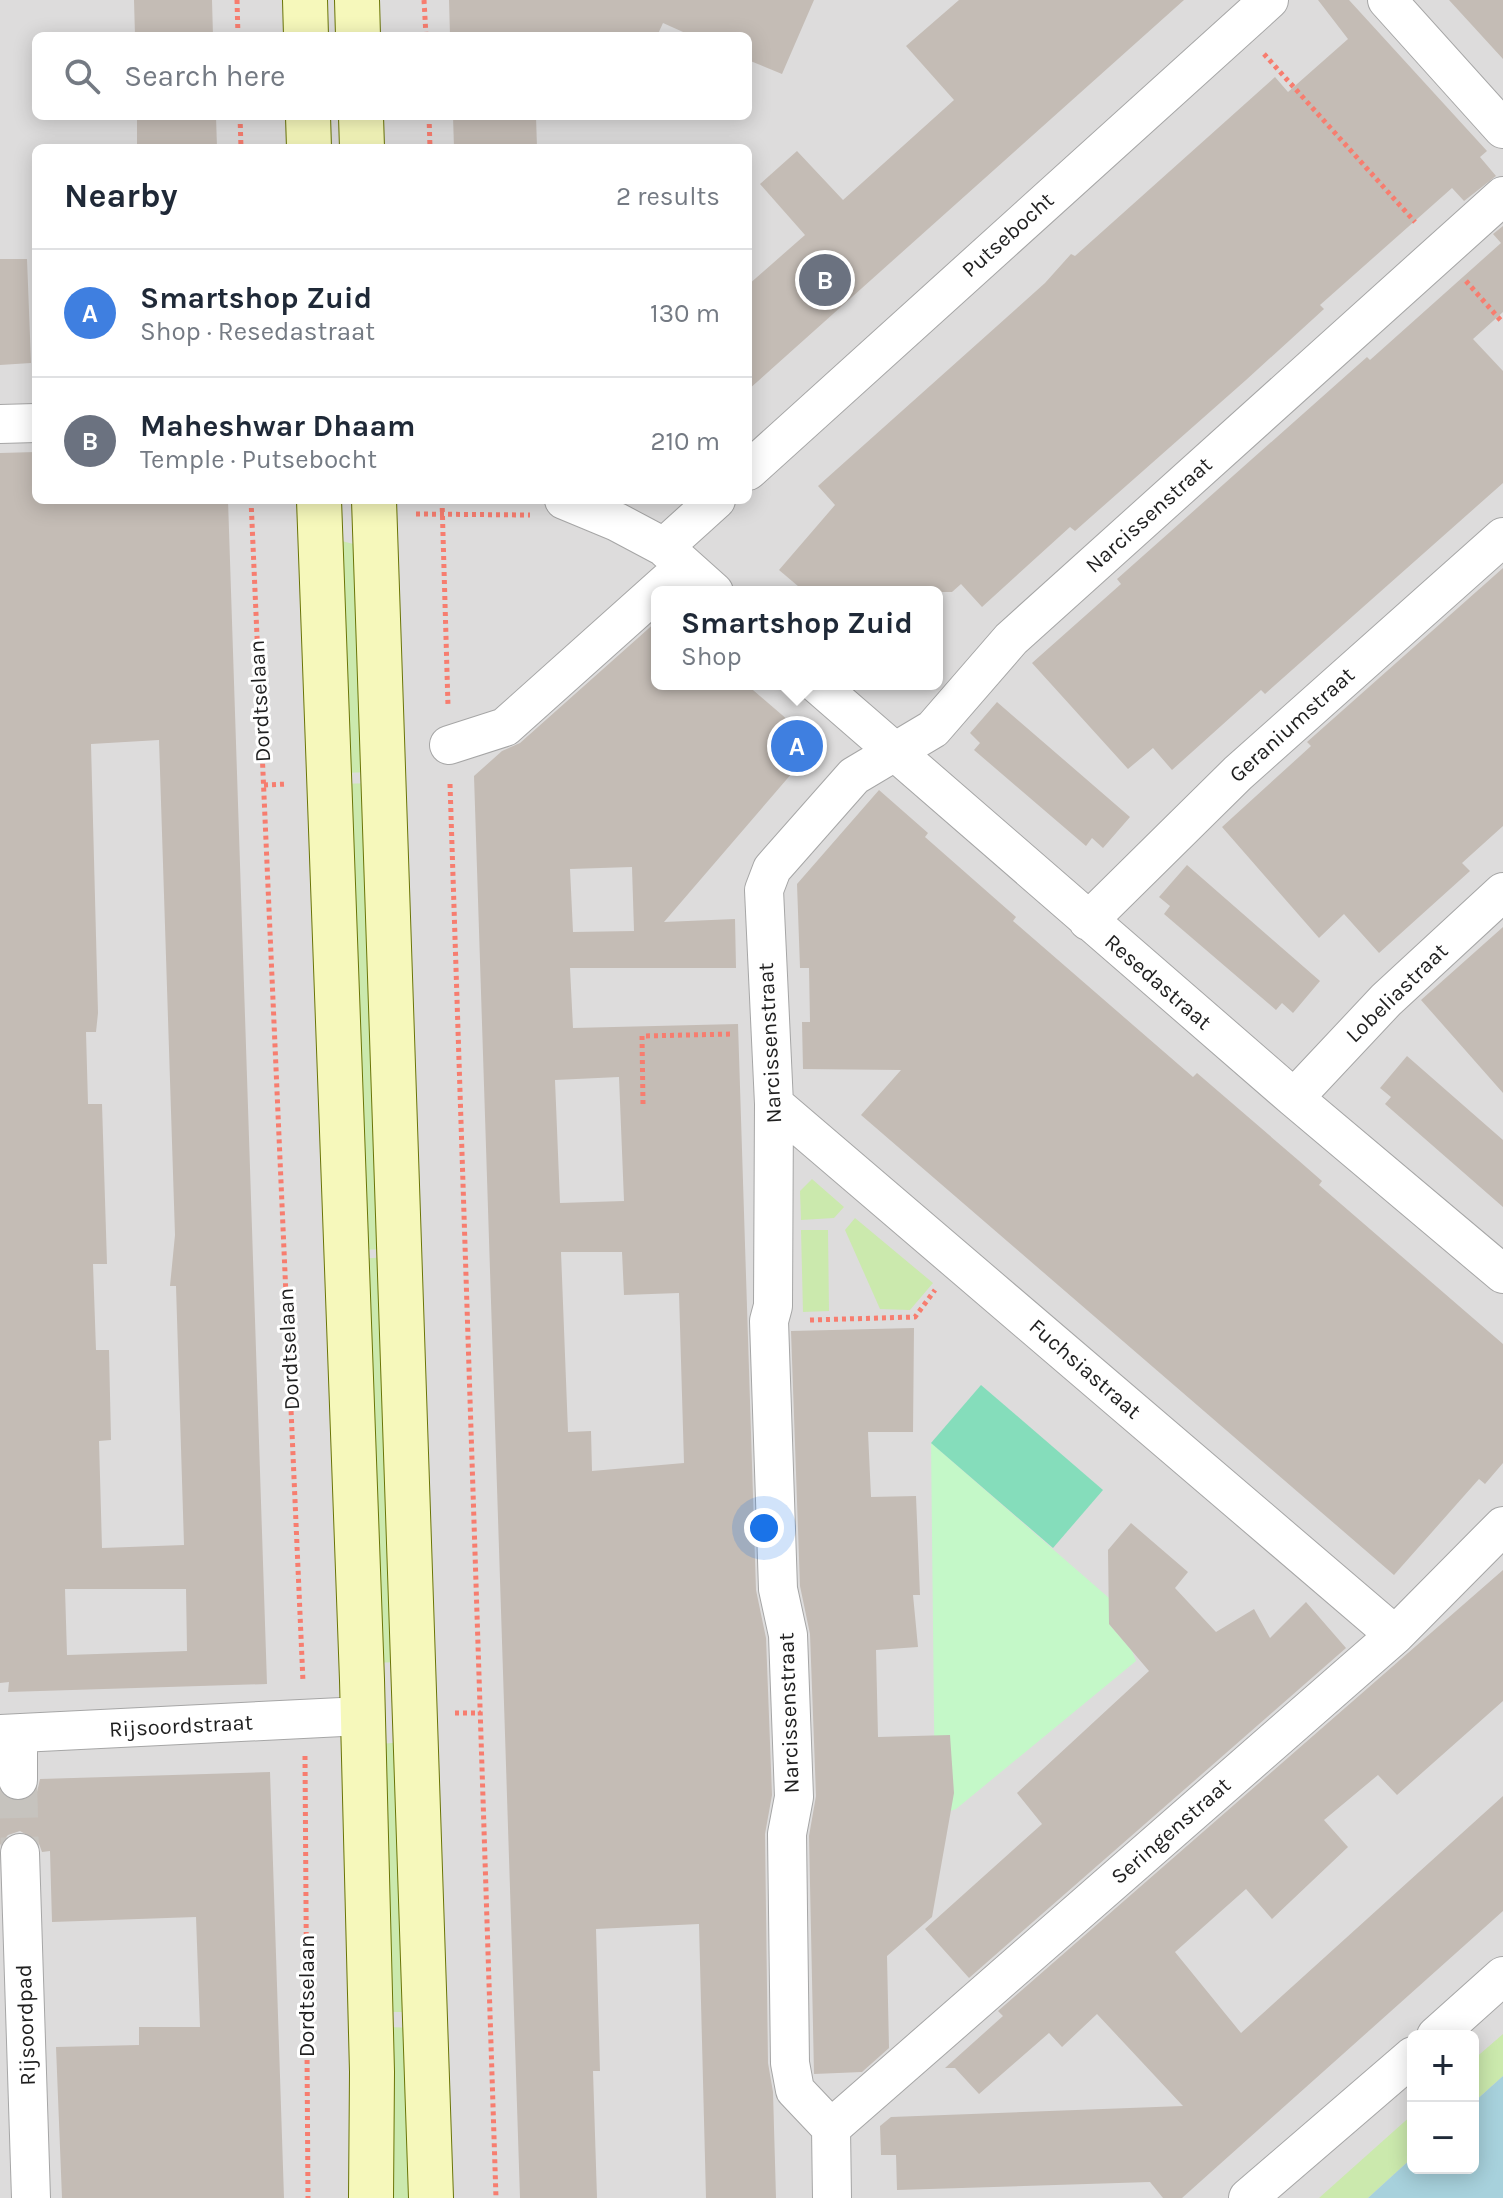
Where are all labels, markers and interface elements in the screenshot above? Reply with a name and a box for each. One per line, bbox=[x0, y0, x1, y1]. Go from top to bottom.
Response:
search box bbox=[32, 32, 752, 120]
icon: search bbox=[60, 54, 104, 98]
text: Search here bbox=[124, 58, 285, 94]
text: Nearby bbox=[64, 176, 178, 216]
text: 2 results bbox=[616, 181, 720, 212]
street label: Putsebocht bbox=[957, 187, 1059, 283]
pin: B bbox=[799, 250, 851, 310]
text: Smartshop Zuid bbox=[140, 280, 372, 316]
text: A bbox=[82, 298, 98, 329]
text: 130 m bbox=[650, 298, 720, 329]
text: Shop · Resedastraat bbox=[140, 316, 375, 347]
text: Maheshwar Dhaam bbox=[140, 408, 415, 444]
text: B bbox=[82, 426, 98, 457]
text: 210 m bbox=[650, 426, 720, 457]
text: Temple · Putsebocht bbox=[140, 444, 377, 475]
street label: Narcissenstraat bbox=[1080, 451, 1218, 579]
popup bbox=[651, 586, 943, 690]
text: Smartshop Zuid bbox=[681, 605, 913, 641]
street label: Dordtselaan bbox=[244, 639, 276, 763]
text: Shop bbox=[681, 641, 742, 672]
street label: Geraniumstraat bbox=[1224, 662, 1360, 788]
pin: A bbox=[771, 716, 823, 776]
street label: Resedastraat bbox=[1099, 929, 1217, 1035]
street label: Lobeliastraat bbox=[1341, 938, 1453, 1048]
street label: Narcissenstraat bbox=[753, 962, 787, 1124]
street label: Dordtselaan bbox=[273, 1287, 305, 1411]
street label: Fuchsiastraat bbox=[1024, 1313, 1146, 1425]
your location bbox=[744, 1508, 784, 1548]
street label: Narcissenstraat bbox=[773, 1632, 805, 1794]
street label: Rijsoordstraat bbox=[109, 1709, 253, 1743]
street label: Seringenstraat bbox=[1106, 1772, 1236, 1890]
street label: Dordtselaan bbox=[294, 1935, 320, 2057]
street label: Rijsoordpad bbox=[11, 1964, 41, 2086]
map controls bbox=[1407, 2030, 1479, 2174]
button: + bbox=[1407, 2030, 1479, 2102]
button: − bbox=[1407, 2102, 1479, 2174]

